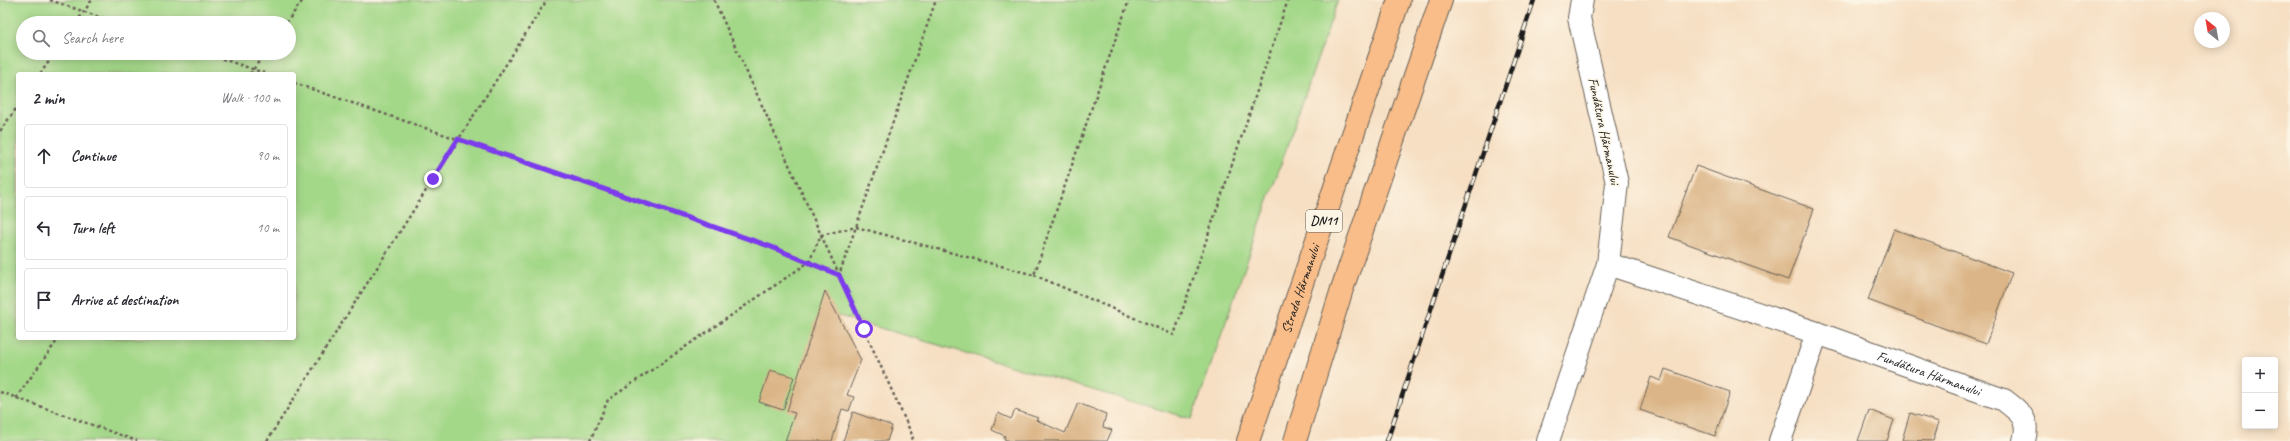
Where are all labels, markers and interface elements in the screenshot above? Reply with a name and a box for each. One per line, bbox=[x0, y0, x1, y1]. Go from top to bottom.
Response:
north arrow bbox=[2194, 12, 2230, 48]
search box bbox=[16, 16, 296, 60]
icon: search bbox=[30, 27, 52, 49]
text: Search here bbox=[62, 29, 123, 48]
street label: Fundătura Hărmanului bbox=[1584, 76, 1624, 188]
text: 2 min bbox=[32, 88, 65, 109]
text: Walk · 100 m bbox=[221, 90, 280, 106]
icon: ahead bbox=[33, 145, 55, 167]
text: Continue bbox=[71, 147, 116, 166]
text: 90 m bbox=[257, 148, 279, 164]
route end bbox=[424, 170, 442, 188]
road number: DN11 bbox=[1306, 210, 1342, 232]
icon: left bbox=[33, 217, 55, 239]
text: Turn left bbox=[71, 219, 114, 238]
text: 10 m bbox=[257, 220, 279, 236]
street label: Strada Hărmanului bbox=[1277, 240, 1324, 335]
icon: arrive bbox=[33, 289, 55, 311]
text: Arrive at destination bbox=[71, 291, 178, 310]
route start bbox=[855, 320, 873, 338]
street label: Fundătura Hărmanului bbox=[1875, 347, 1985, 400]
map controls bbox=[2242, 357, 2278, 429]
button: + bbox=[2242, 357, 2278, 393]
button: − bbox=[2242, 393, 2278, 429]

